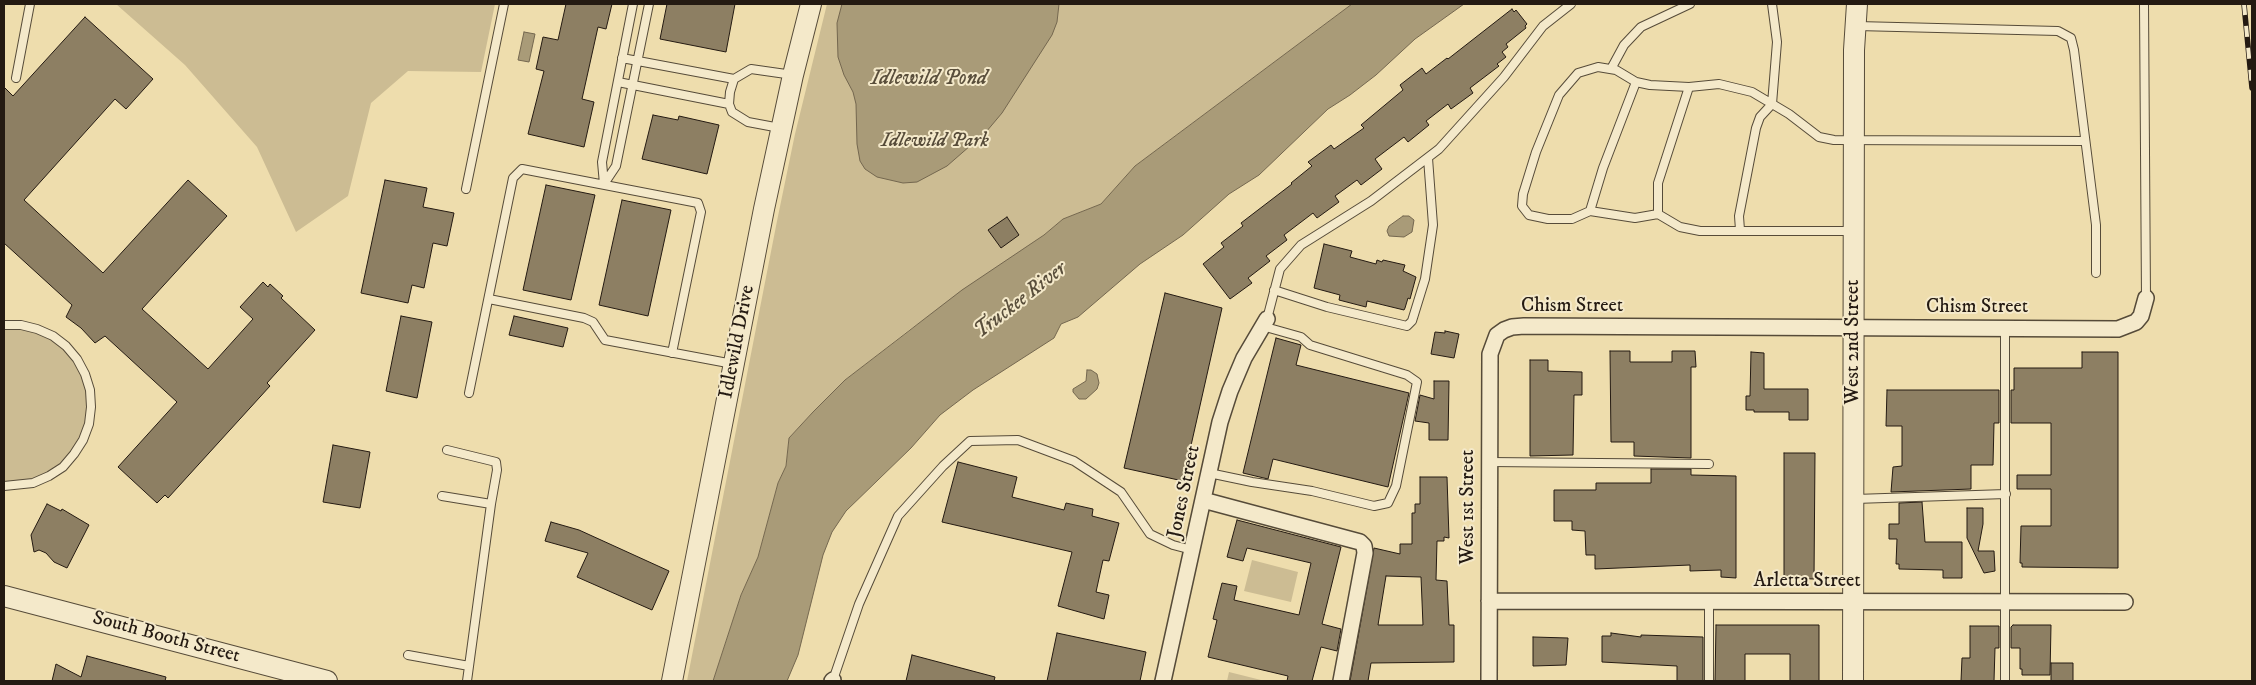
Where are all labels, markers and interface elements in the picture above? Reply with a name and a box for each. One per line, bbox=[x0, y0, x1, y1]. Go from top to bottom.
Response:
water label: Idlewild Pond bbox=[871, 67, 987, 93]
park label: Idlewild Park bbox=[881, 130, 989, 154]
water label: Truckee River bbox=[970, 257, 1072, 345]
street label: West 2nd Street bbox=[1842, 280, 1866, 404]
street label: Idlewild Drive bbox=[715, 283, 761, 401]
street label: Chism Street bbox=[1521, 295, 1623, 319]
street label: Chism Street bbox=[1926, 296, 2028, 320]
street label: Jones Street bbox=[1163, 443, 1207, 541]
street label: West 1st Street bbox=[1457, 449, 1481, 565]
street label: Arletta Street bbox=[1753, 570, 1861, 594]
street label: South Booth Street bbox=[90, 607, 242, 669]

